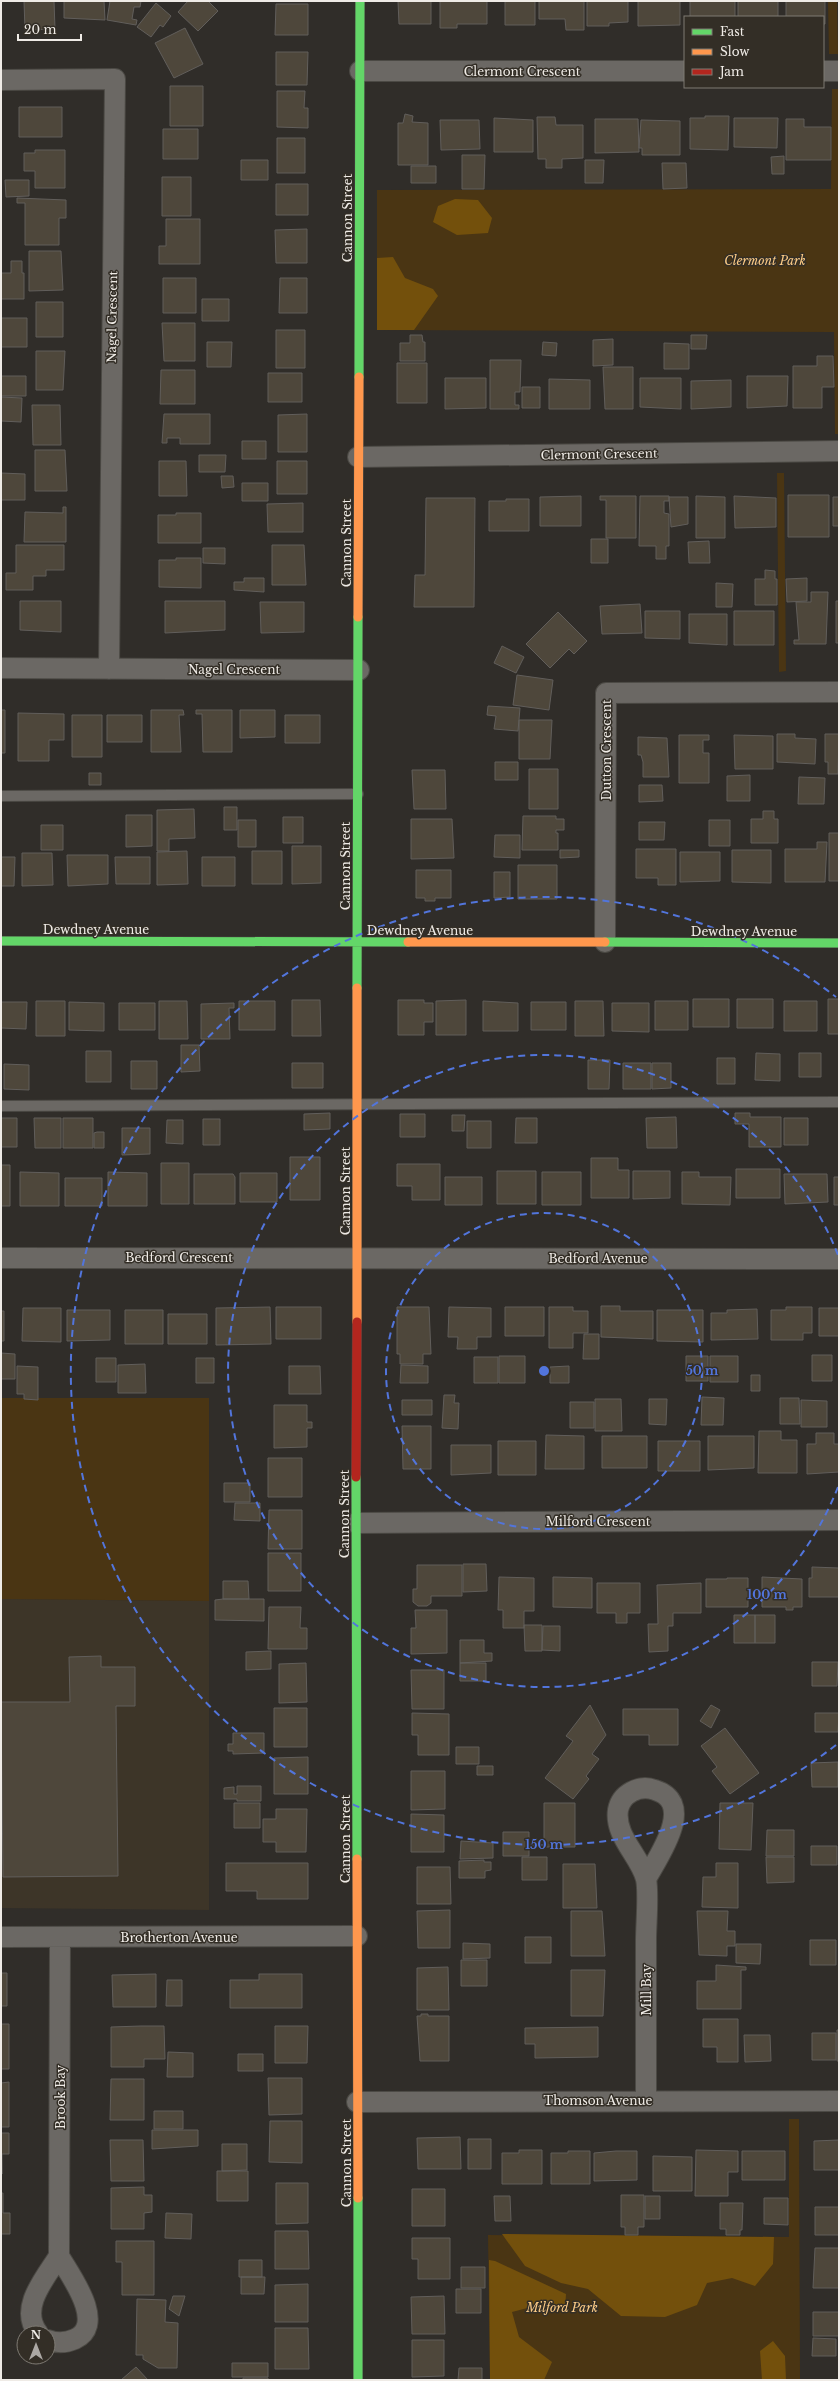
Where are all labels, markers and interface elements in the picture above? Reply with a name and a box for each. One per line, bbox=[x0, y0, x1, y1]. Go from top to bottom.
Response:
scale bar bbox=[18, 16, 81, 42]
legend bbox=[684, 16, 824, 88]
text: 20 m bbox=[24, 22, 56, 37]
text: Fast bbox=[720, 24, 745, 39]
text: Slow bbox=[720, 44, 750, 59]
street label: Clermont Crescent bbox=[464, 64, 581, 79]
text: Jam bbox=[718, 64, 744, 79]
street label: Cannon Street bbox=[340, 173, 355, 262]
park label: Clermont Park bbox=[724, 253, 806, 268]
street label: Nagel Crescent bbox=[104, 270, 120, 363]
street label: Clermont Crescent bbox=[541, 445, 658, 463]
street label: Cannon Street bbox=[339, 498, 354, 587]
street label: Nagel Crescent bbox=[188, 662, 280, 677]
street label: Dutton Crescent bbox=[599, 699, 614, 800]
street label: Cannon Street bbox=[338, 821, 353, 910]
street label: Dewdney Avenue bbox=[43, 922, 149, 937]
street label: Dewdney Avenue bbox=[367, 923, 473, 938]
street label: Dewdney Avenue bbox=[691, 924, 797, 939]
street label: Cannon Street bbox=[338, 1146, 353, 1235]
street label: Bedford Crescent bbox=[125, 1250, 233, 1265]
street label: Bedford Avenue bbox=[548, 1251, 648, 1266]
text: 50 m bbox=[686, 1363, 719, 1378]
centre of rings bbox=[537, 1364, 551, 1378]
street label: Cannon Street bbox=[337, 1469, 352, 1558]
street label: Milford Crescent bbox=[546, 1514, 651, 1529]
text: 100 m bbox=[747, 1587, 788, 1602]
street label: Cannon Street bbox=[338, 1794, 353, 1883]
text: 150 m bbox=[525, 1837, 564, 1852]
street label: Brotherton Avenue bbox=[120, 1930, 238, 1945]
street label: Mill Bay bbox=[639, 1964, 654, 2016]
street label: Brook Bay bbox=[53, 2064, 68, 2129]
street label: Thomson Avenue bbox=[544, 2093, 653, 2108]
street label: Cannon Street bbox=[339, 2118, 354, 2207]
park label: Milford Park bbox=[525, 2300, 598, 2315]
north arrow bbox=[16, 2325, 56, 2365]
text: N bbox=[31, 2328, 42, 2342]

